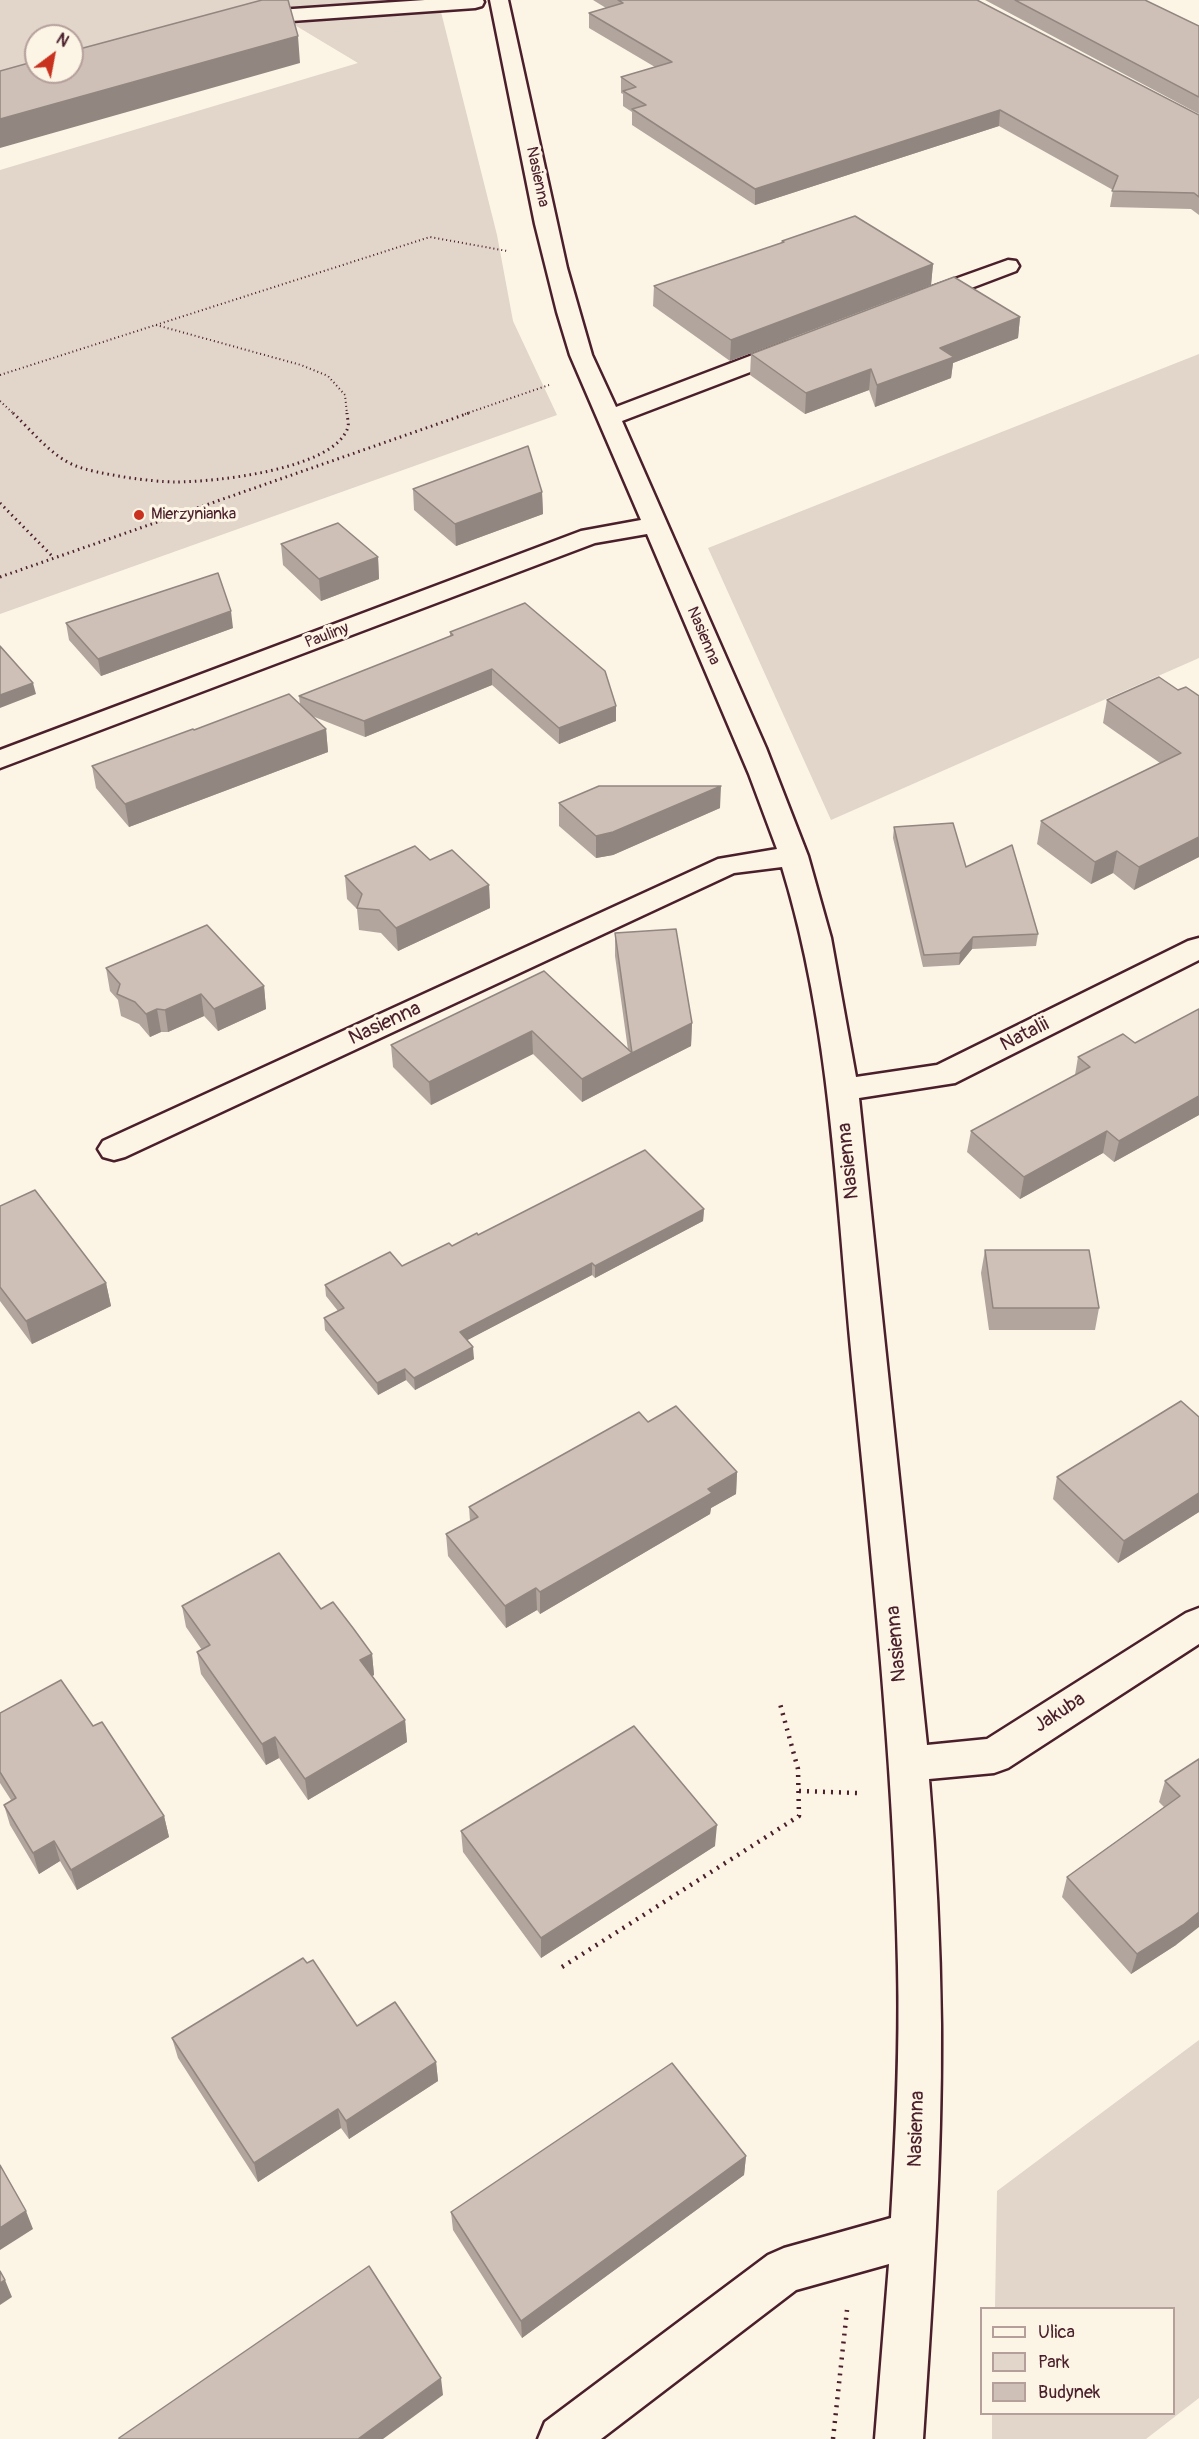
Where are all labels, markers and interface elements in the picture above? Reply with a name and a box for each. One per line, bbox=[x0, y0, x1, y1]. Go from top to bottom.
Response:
north arrow bbox=[24, 24, 84, 84]
text: N bbox=[53, 29, 72, 52]
street label: Nasienna bbox=[521, 145, 553, 209]
place label: Mierzynianka bbox=[151, 505, 236, 525]
marker: Mierzynianka bbox=[132, 508, 146, 522]
street label: Nasienna bbox=[682, 604, 724, 668]
street label: Pauliny bbox=[302, 619, 352, 653]
street label: Nasienna bbox=[345, 997, 425, 1051]
street label: Natalii bbox=[997, 1013, 1053, 1057]
street label: Nasienna bbox=[833, 1122, 865, 1200]
street label: Nasienna bbox=[882, 1605, 912, 1683]
street label: Jakuba bbox=[1030, 1688, 1090, 1738]
street label: Nasienna bbox=[904, 2090, 930, 2168]
legend bbox=[980, 2307, 1175, 2415]
text: Ulica bbox=[1038, 2321, 1075, 2344]
text: Park bbox=[1038, 2351, 1070, 2374]
text: Budynek bbox=[1038, 2381, 1100, 2404]

